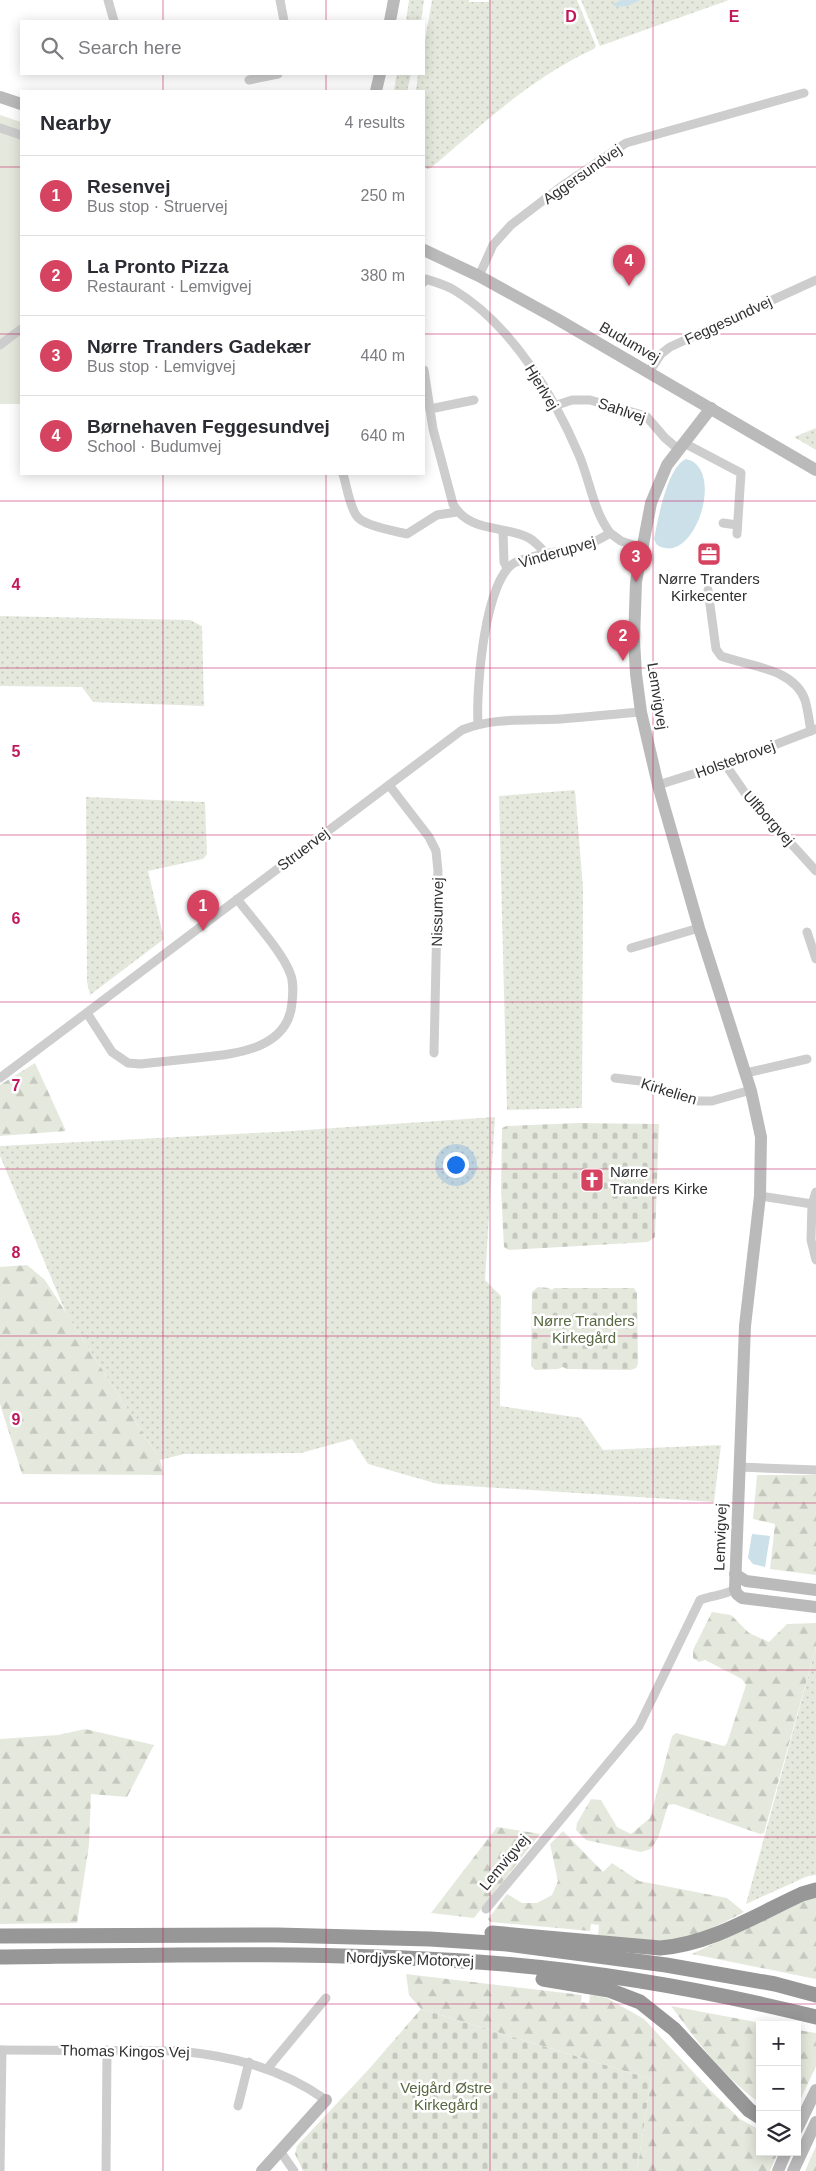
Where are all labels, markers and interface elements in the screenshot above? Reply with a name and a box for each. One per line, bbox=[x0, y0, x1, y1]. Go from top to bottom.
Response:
text: D bbox=[565, 8, 577, 25]
text: E bbox=[729, 8, 740, 25]
search box bbox=[20, 20, 425, 75]
icon: search bbox=[38, 34, 66, 62]
text: Search here bbox=[78, 37, 182, 58]
text: Nearby bbox=[40, 111, 111, 134]
text: 4 results bbox=[345, 114, 405, 131]
street label: Aggersundvej bbox=[540, 141, 624, 207]
text: Resenvej bbox=[87, 176, 170, 197]
text: 1 bbox=[52, 187, 60, 204]
text: 250 m bbox=[361, 187, 405, 204]
text: Bus stop · Struervej bbox=[87, 198, 228, 215]
pin: 4 bbox=[613, 245, 645, 286]
text: La Pronto Pizza bbox=[87, 256, 228, 277]
text: 2 bbox=[52, 267, 60, 284]
text: 380 m bbox=[361, 267, 405, 284]
text: Restaurant · Lemvigvej bbox=[87, 278, 252, 295]
street label: Feggesundvej bbox=[682, 292, 774, 348]
street label: Budumvej bbox=[597, 318, 663, 366]
text: Nørre Tranders Gadekær bbox=[87, 336, 311, 357]
text: 3 bbox=[52, 347, 60, 364]
text: 440 m bbox=[361, 347, 405, 364]
text: Bus stop · Lemvigvej bbox=[87, 358, 236, 375]
street label: Hjerlvej bbox=[522, 361, 562, 413]
street label: Sahlvej bbox=[596, 394, 648, 426]
text: Børnehaven Feggesundvej bbox=[87, 416, 330, 437]
text: 4 bbox=[52, 427, 60, 444]
text: 640 m bbox=[361, 427, 405, 444]
text: School · Budumvej bbox=[87, 438, 221, 455]
street label: Vinderupvej bbox=[517, 533, 597, 571]
pin: 3 bbox=[620, 541, 652, 582]
office icon: Nørre Tranders Kirkecenter bbox=[696, 541, 722, 567]
place label: Nørre Tranders Kirkecenter bbox=[658, 570, 760, 604]
text: 4 bbox=[12, 576, 21, 593]
pin: 2 bbox=[607, 620, 639, 661]
street label: Lemvigvej bbox=[644, 661, 672, 731]
street label: Holstebrovej bbox=[693, 737, 777, 781]
text: 5 bbox=[12, 743, 21, 760]
street label: Ulfborgvej bbox=[740, 787, 798, 849]
street label: Struervej bbox=[274, 824, 332, 874]
street label: Nissumvej bbox=[428, 877, 446, 947]
pin: 1 bbox=[187, 890, 219, 931]
text: 6 bbox=[12, 910, 21, 927]
street label: Kirkelien bbox=[639, 1074, 699, 1108]
text: 7 bbox=[12, 1077, 21, 1094]
your location bbox=[443, 1152, 469, 1178]
place label: Nørre Tranders Kirke bbox=[610, 1163, 708, 1197]
church icon: Nørre Tranders Kirke bbox=[579, 1167, 605, 1193]
text: 8 bbox=[12, 1244, 21, 1261]
park label: Nørre Tranders Kirkegård bbox=[533, 1312, 635, 1346]
text: 9 bbox=[12, 1411, 21, 1428]
street label: Lemvigvej bbox=[710, 1503, 730, 1571]
street label: Lemvigvej bbox=[476, 1831, 532, 1893]
street label: Nordjyske Motorvej bbox=[346, 1948, 474, 1970]
map controls bbox=[756, 2021, 801, 2156]
button: + bbox=[756, 2021, 801, 2066]
street label: Thomas Kingos Vej bbox=[60, 2041, 190, 2061]
button: − bbox=[756, 2066, 801, 2111]
park label: Vejgård Østre Kirkegård bbox=[400, 2079, 492, 2113]
button: layers bbox=[756, 2111, 801, 2156]

